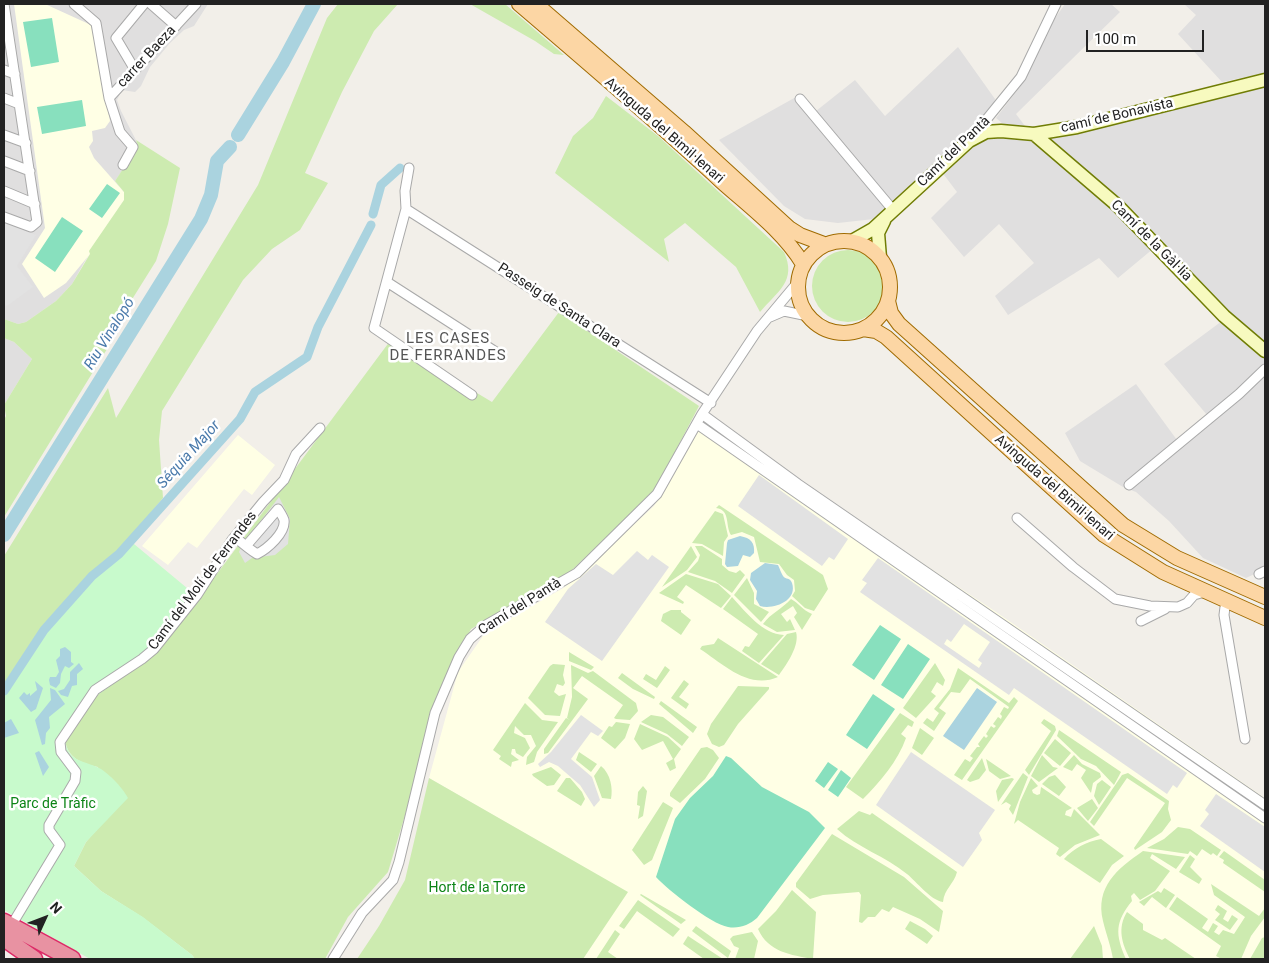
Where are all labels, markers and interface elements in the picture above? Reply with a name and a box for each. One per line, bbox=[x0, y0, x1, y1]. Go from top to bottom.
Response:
scale bar bbox=[1089, 20, 1206, 52]
street label: carrer Baeza bbox=[114, 23, 180, 91]
text: 100 m bbox=[1094, 30, 1136, 48]
street label: Avinguda del Bimil·lenari bbox=[601, 75, 727, 187]
street label: camí de Bonavista bbox=[1059, 95, 1175, 137]
street label: Camí del Pantà bbox=[914, 113, 994, 191]
street label: Camí de la Gàl·lia bbox=[1107, 197, 1195, 285]
street label: Passeig de Santa Clara bbox=[494, 260, 624, 352]
water label: Riu Vinalopó bbox=[81, 295, 139, 373]
district label: LES CASES DE FERRANDES bbox=[388, 330, 508, 365]
water label: Séquia Major bbox=[154, 417, 224, 493]
street label: Avinguda del Bimil·lenari bbox=[991, 432, 1117, 544]
street label: Camí del Molí de Ferrandes bbox=[145, 508, 261, 654]
street label: Camí del Pantà bbox=[476, 575, 564, 639]
park label: Parc de Tràfic bbox=[10, 796, 96, 812]
park label: Hort de la Torre bbox=[429, 880, 525, 896]
north arrow bbox=[20, 893, 70, 943]
text: N bbox=[47, 899, 65, 917]

